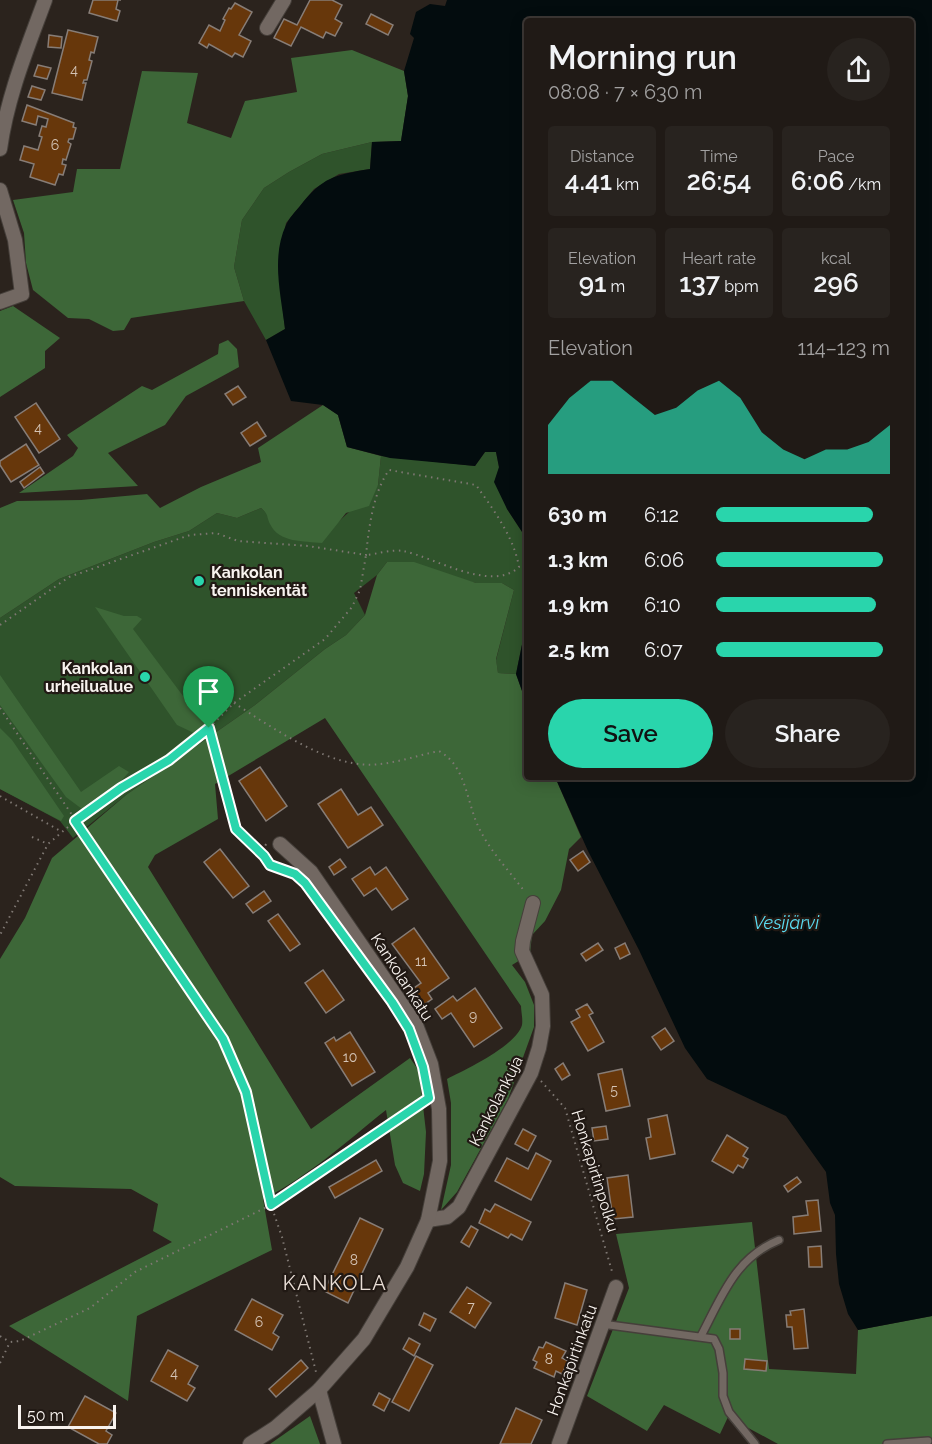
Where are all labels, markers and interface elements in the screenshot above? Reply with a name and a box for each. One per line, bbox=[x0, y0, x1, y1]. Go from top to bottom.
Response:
text: Morning run bbox=[548, 38, 737, 77]
button: share bbox=[827, 38, 890, 101]
house number: 4 bbox=[70, 62, 78, 78]
text: 08:08 · 7 × 630 m bbox=[548, 80, 702, 104]
house number: 6 bbox=[51, 137, 59, 153]
text: Distance bbox=[570, 147, 634, 166]
text: Time bbox=[700, 147, 738, 166]
text: Pace bbox=[818, 147, 854, 166]
text: 4.41 bbox=[565, 166, 612, 196]
text: 26:54 bbox=[687, 166, 751, 196]
text: 6:06 bbox=[791, 166, 844, 196]
text: km bbox=[612, 175, 639, 194]
text: /km bbox=[844, 175, 881, 194]
text: Elevation bbox=[568, 249, 636, 268]
text: Heart rate bbox=[682, 249, 756, 268]
text: kcal bbox=[821, 249, 851, 268]
text: 91 bbox=[579, 268, 606, 298]
text: 137 bbox=[679, 268, 720, 298]
text: 296 bbox=[813, 268, 859, 298]
text: m bbox=[606, 277, 625, 296]
text: bpm bbox=[720, 277, 759, 296]
text: Elevation bbox=[548, 336, 633, 360]
text: 114–123 m bbox=[798, 336, 890, 360]
house number: 4 bbox=[34, 420, 42, 436]
text: 630 m bbox=[548, 503, 607, 527]
text: 6:12 bbox=[644, 503, 679, 527]
text: 1.3 km bbox=[548, 548, 608, 572]
text: 6:06 bbox=[644, 548, 684, 572]
place label: Kankolan tenniskentät bbox=[211, 563, 307, 600]
marker: Kankolan tenniskentät bbox=[192, 574, 206, 588]
text: 1.9 km bbox=[548, 593, 609, 617]
text: 6:10 bbox=[644, 593, 681, 617]
text: 2.5 km bbox=[548, 638, 609, 662]
text: 6:07 bbox=[644, 638, 683, 662]
place label: Kankolan urheilualue bbox=[45, 659, 133, 696]
pin bbox=[183, 666, 234, 728]
marker: Kankolan urheilualue bbox=[138, 670, 152, 684]
icon: arrive bbox=[192, 675, 225, 708]
button: Save bbox=[548, 699, 713, 768]
button: Share bbox=[725, 699, 890, 768]
water label: Vesijärvi bbox=[753, 912, 820, 933]
street label: Kankolankatu bbox=[367, 930, 437, 1024]
house number: 11 bbox=[415, 953, 427, 969]
house number: 9 bbox=[469, 1008, 477, 1024]
house number: 10 bbox=[343, 1049, 357, 1065]
street label: Kankolankuja bbox=[465, 1053, 527, 1149]
house number: 5 bbox=[610, 1082, 618, 1098]
street label: Honkapirtinpolku bbox=[567, 1108, 623, 1234]
house number: 8 bbox=[350, 1252, 358, 1268]
district label: KANKOLA bbox=[283, 1271, 387, 1295]
house number: 7 bbox=[467, 1299, 475, 1315]
street label: Honkapirtinkatu bbox=[543, 1302, 601, 1418]
house number: 6 bbox=[255, 1314, 263, 1330]
house number: 8 bbox=[545, 1351, 553, 1367]
house number: 4 bbox=[170, 1365, 178, 1381]
scale bar bbox=[18, 1402, 116, 1430]
text: 50 m bbox=[27, 1406, 64, 1425]

